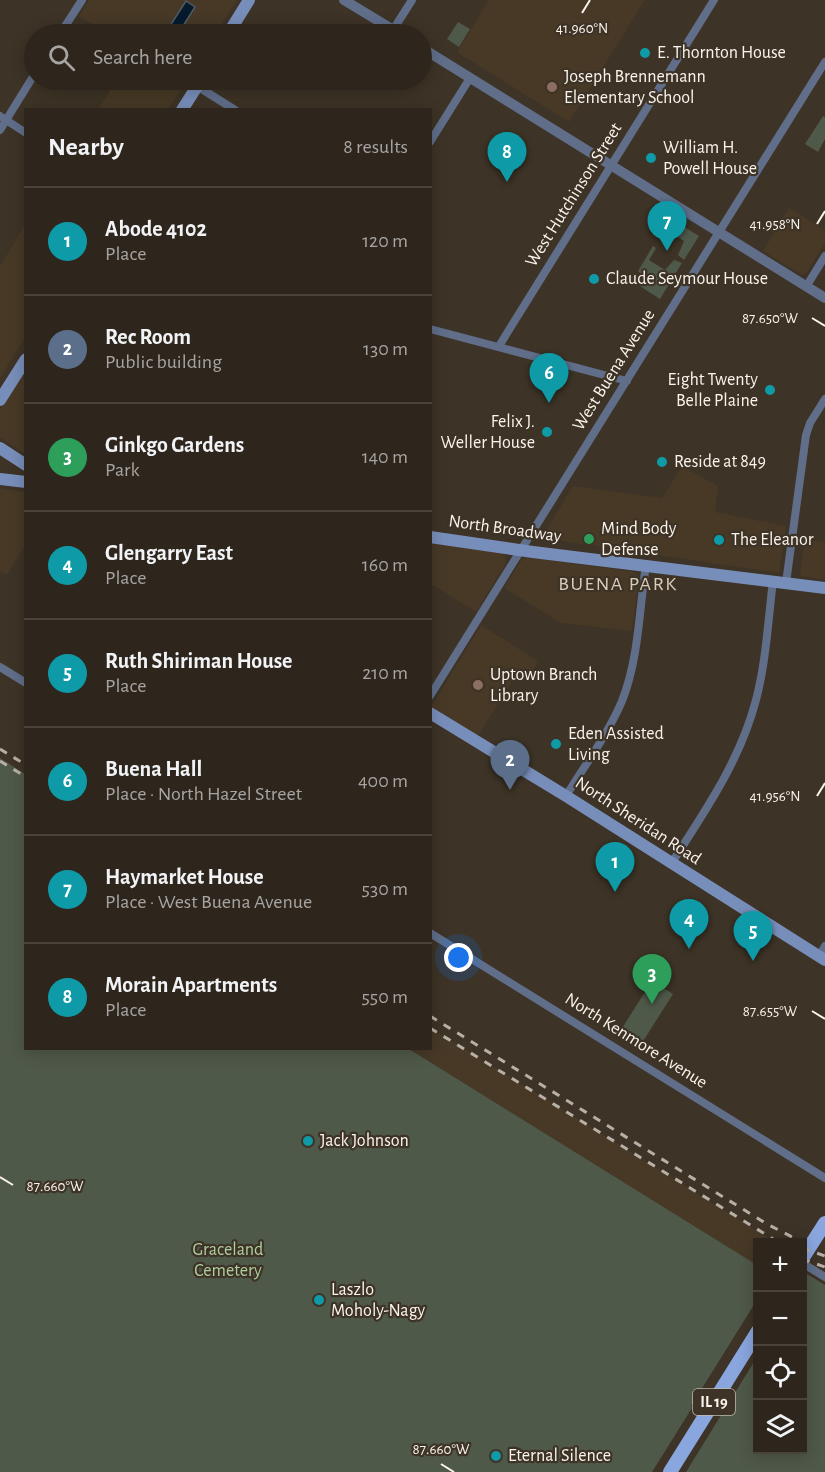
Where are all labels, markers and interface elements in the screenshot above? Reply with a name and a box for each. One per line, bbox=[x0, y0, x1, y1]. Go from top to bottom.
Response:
text: 41.960°N bbox=[556, 21, 608, 36]
search box bbox=[24, 24, 432, 90]
icon: search bbox=[45, 41, 78, 74]
place label: E. Thornton House bbox=[657, 44, 786, 62]
text: Search here bbox=[93, 46, 192, 68]
marker: E. Thornton House bbox=[638, 46, 652, 60]
place label: Joseph Brennemann Elementary School bbox=[564, 68, 706, 107]
marker: Joseph Brennemann Elementary School bbox=[545, 80, 559, 94]
street label: West Hutchinson Street bbox=[522, 120, 626, 270]
pin: 8 bbox=[488, 132, 526, 182]
text: Nearby bbox=[48, 134, 124, 160]
text: 8 results bbox=[343, 137, 408, 157]
place label: William H. Powell House bbox=[663, 139, 757, 178]
marker: William H. Powell House bbox=[644, 151, 658, 165]
pin: 7 bbox=[648, 202, 686, 251]
text: 41.958°N bbox=[750, 217, 800, 232]
text: Abode 4102 bbox=[105, 218, 207, 240]
text: 1 bbox=[64, 231, 71, 251]
text: 120 m bbox=[362, 231, 408, 251]
text: Place bbox=[105, 244, 146, 264]
place label: Claude Seymour House bbox=[606, 270, 768, 288]
marker: Claude Seymour House bbox=[587, 272, 601, 286]
street label: West Buena Avenue bbox=[570, 306, 658, 434]
text: 87.650°W bbox=[742, 311, 799, 326]
text: Rec Room bbox=[105, 326, 191, 348]
text: 2 bbox=[63, 339, 72, 359]
text: 130 m bbox=[363, 339, 408, 359]
text: Public building bbox=[105, 352, 222, 372]
pin: 6 bbox=[530, 354, 568, 403]
place label: Eight Twenty Belle Plaine bbox=[668, 371, 758, 410]
marker: Eight Twenty Belle Plaine bbox=[763, 383, 777, 397]
place label: Felix J. Weller House bbox=[441, 413, 535, 452]
marker: Felix J. Weller House bbox=[540, 425, 554, 439]
text: Ginkgo Gardens bbox=[105, 434, 244, 456]
text: 3 bbox=[63, 447, 72, 467]
text: 140 m bbox=[362, 447, 408, 467]
place label: Reside at 849 bbox=[674, 453, 766, 471]
marker: Reside at 849 bbox=[655, 455, 669, 469]
text: Park bbox=[105, 460, 140, 480]
street label: North Broadway bbox=[447, 512, 563, 546]
place label: Mind Body Defense bbox=[601, 520, 677, 559]
place label: The Eleanor bbox=[731, 531, 814, 549]
marker: Mind Body Defense bbox=[582, 532, 596, 546]
marker: The Eleanor bbox=[712, 533, 726, 547]
text: Glengarry East bbox=[105, 542, 233, 564]
text: 4 bbox=[62, 555, 73, 575]
text: 160 m bbox=[362, 555, 408, 575]
text: Place bbox=[105, 568, 146, 588]
district label: BUENA PARK bbox=[558, 574, 678, 594]
text: Ruth Shiriman House bbox=[105, 650, 293, 672]
text: 5 bbox=[63, 663, 72, 683]
text: 210 m bbox=[362, 663, 408, 683]
place label: Uptown Branch Library bbox=[490, 666, 597, 705]
text: Place bbox=[105, 676, 146, 696]
marker: Uptown Branch Library bbox=[471, 678, 485, 692]
place label: Eden Assisted Living bbox=[568, 725, 664, 764]
marker: Eden Assisted Living bbox=[549, 737, 563, 751]
pin: 2 bbox=[490, 740, 530, 790]
text: Buena Hall bbox=[105, 758, 202, 780]
text: 6 bbox=[63, 771, 72, 791]
text: 400 m bbox=[358, 771, 408, 791]
street label: North Sheridan Road bbox=[572, 774, 704, 868]
text: Place · North Hazel Street bbox=[105, 784, 302, 804]
text: 41.956°N bbox=[750, 789, 800, 804]
pin: 1 bbox=[596, 842, 634, 892]
text: Haymarket House bbox=[105, 866, 264, 888]
text: 7 bbox=[63, 879, 72, 899]
text: 530 m bbox=[362, 879, 408, 899]
text: Place · West Buena Avenue bbox=[105, 892, 312, 912]
pin: 4 bbox=[670, 900, 708, 949]
pin: 5 bbox=[734, 912, 772, 961]
your location bbox=[444, 943, 473, 972]
pin: 3 bbox=[632, 954, 672, 1004]
text: Morain Apartments bbox=[105, 974, 277, 996]
text: 8 bbox=[63, 987, 72, 1007]
text: 550 m bbox=[361, 987, 408, 1007]
street label: North Kenmore Avenue bbox=[562, 990, 710, 1092]
text: Place bbox=[105, 1000, 146, 1020]
text: 87.655°W bbox=[743, 1004, 798, 1019]
place label: Jack Johnson bbox=[320, 1132, 409, 1150]
marker: Jack Johnson bbox=[301, 1134, 315, 1148]
text: 87.660°W bbox=[27, 1179, 84, 1194]
map controls bbox=[753, 1238, 807, 1454]
button: + bbox=[753, 1238, 807, 1292]
park label: Graceland Cemetery bbox=[193, 1241, 263, 1280]
place label: Laszlo Moholy-Nagy bbox=[331, 1281, 425, 1320]
button: − bbox=[753, 1292, 807, 1346]
marker: Laszlo Moholy-Nagy bbox=[312, 1293, 326, 1307]
button: locate bbox=[753, 1346, 807, 1400]
road number: IL 19 bbox=[693, 1389, 735, 1415]
button: layers bbox=[753, 1400, 807, 1454]
text: 87.660°W bbox=[413, 1442, 470, 1457]
place label: Eternal Silence bbox=[508, 1447, 611, 1465]
marker: Eternal Silence bbox=[489, 1449, 503, 1463]

